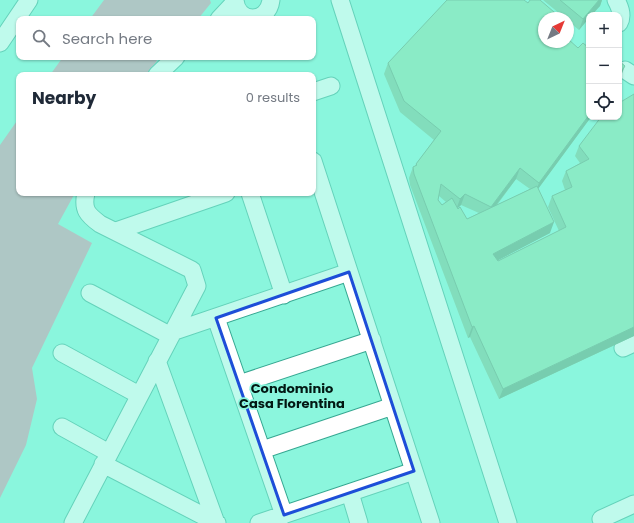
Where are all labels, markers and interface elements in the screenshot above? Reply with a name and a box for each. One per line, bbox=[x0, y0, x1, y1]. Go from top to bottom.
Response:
north arrow bbox=[538, 12, 574, 48]
map controls bbox=[586, 12, 622, 120]
button: + bbox=[586, 12, 622, 48]
search box bbox=[16, 16, 316, 60]
icon: search bbox=[30, 27, 52, 49]
text: Search here bbox=[62, 28, 152, 49]
button: − bbox=[586, 48, 622, 84]
button: locate bbox=[586, 84, 622, 120]
text: Nearby bbox=[32, 86, 96, 110]
text: 0 results bbox=[246, 88, 300, 107]
district label: Condominio Casa Florentina bbox=[239, 379, 345, 413]

